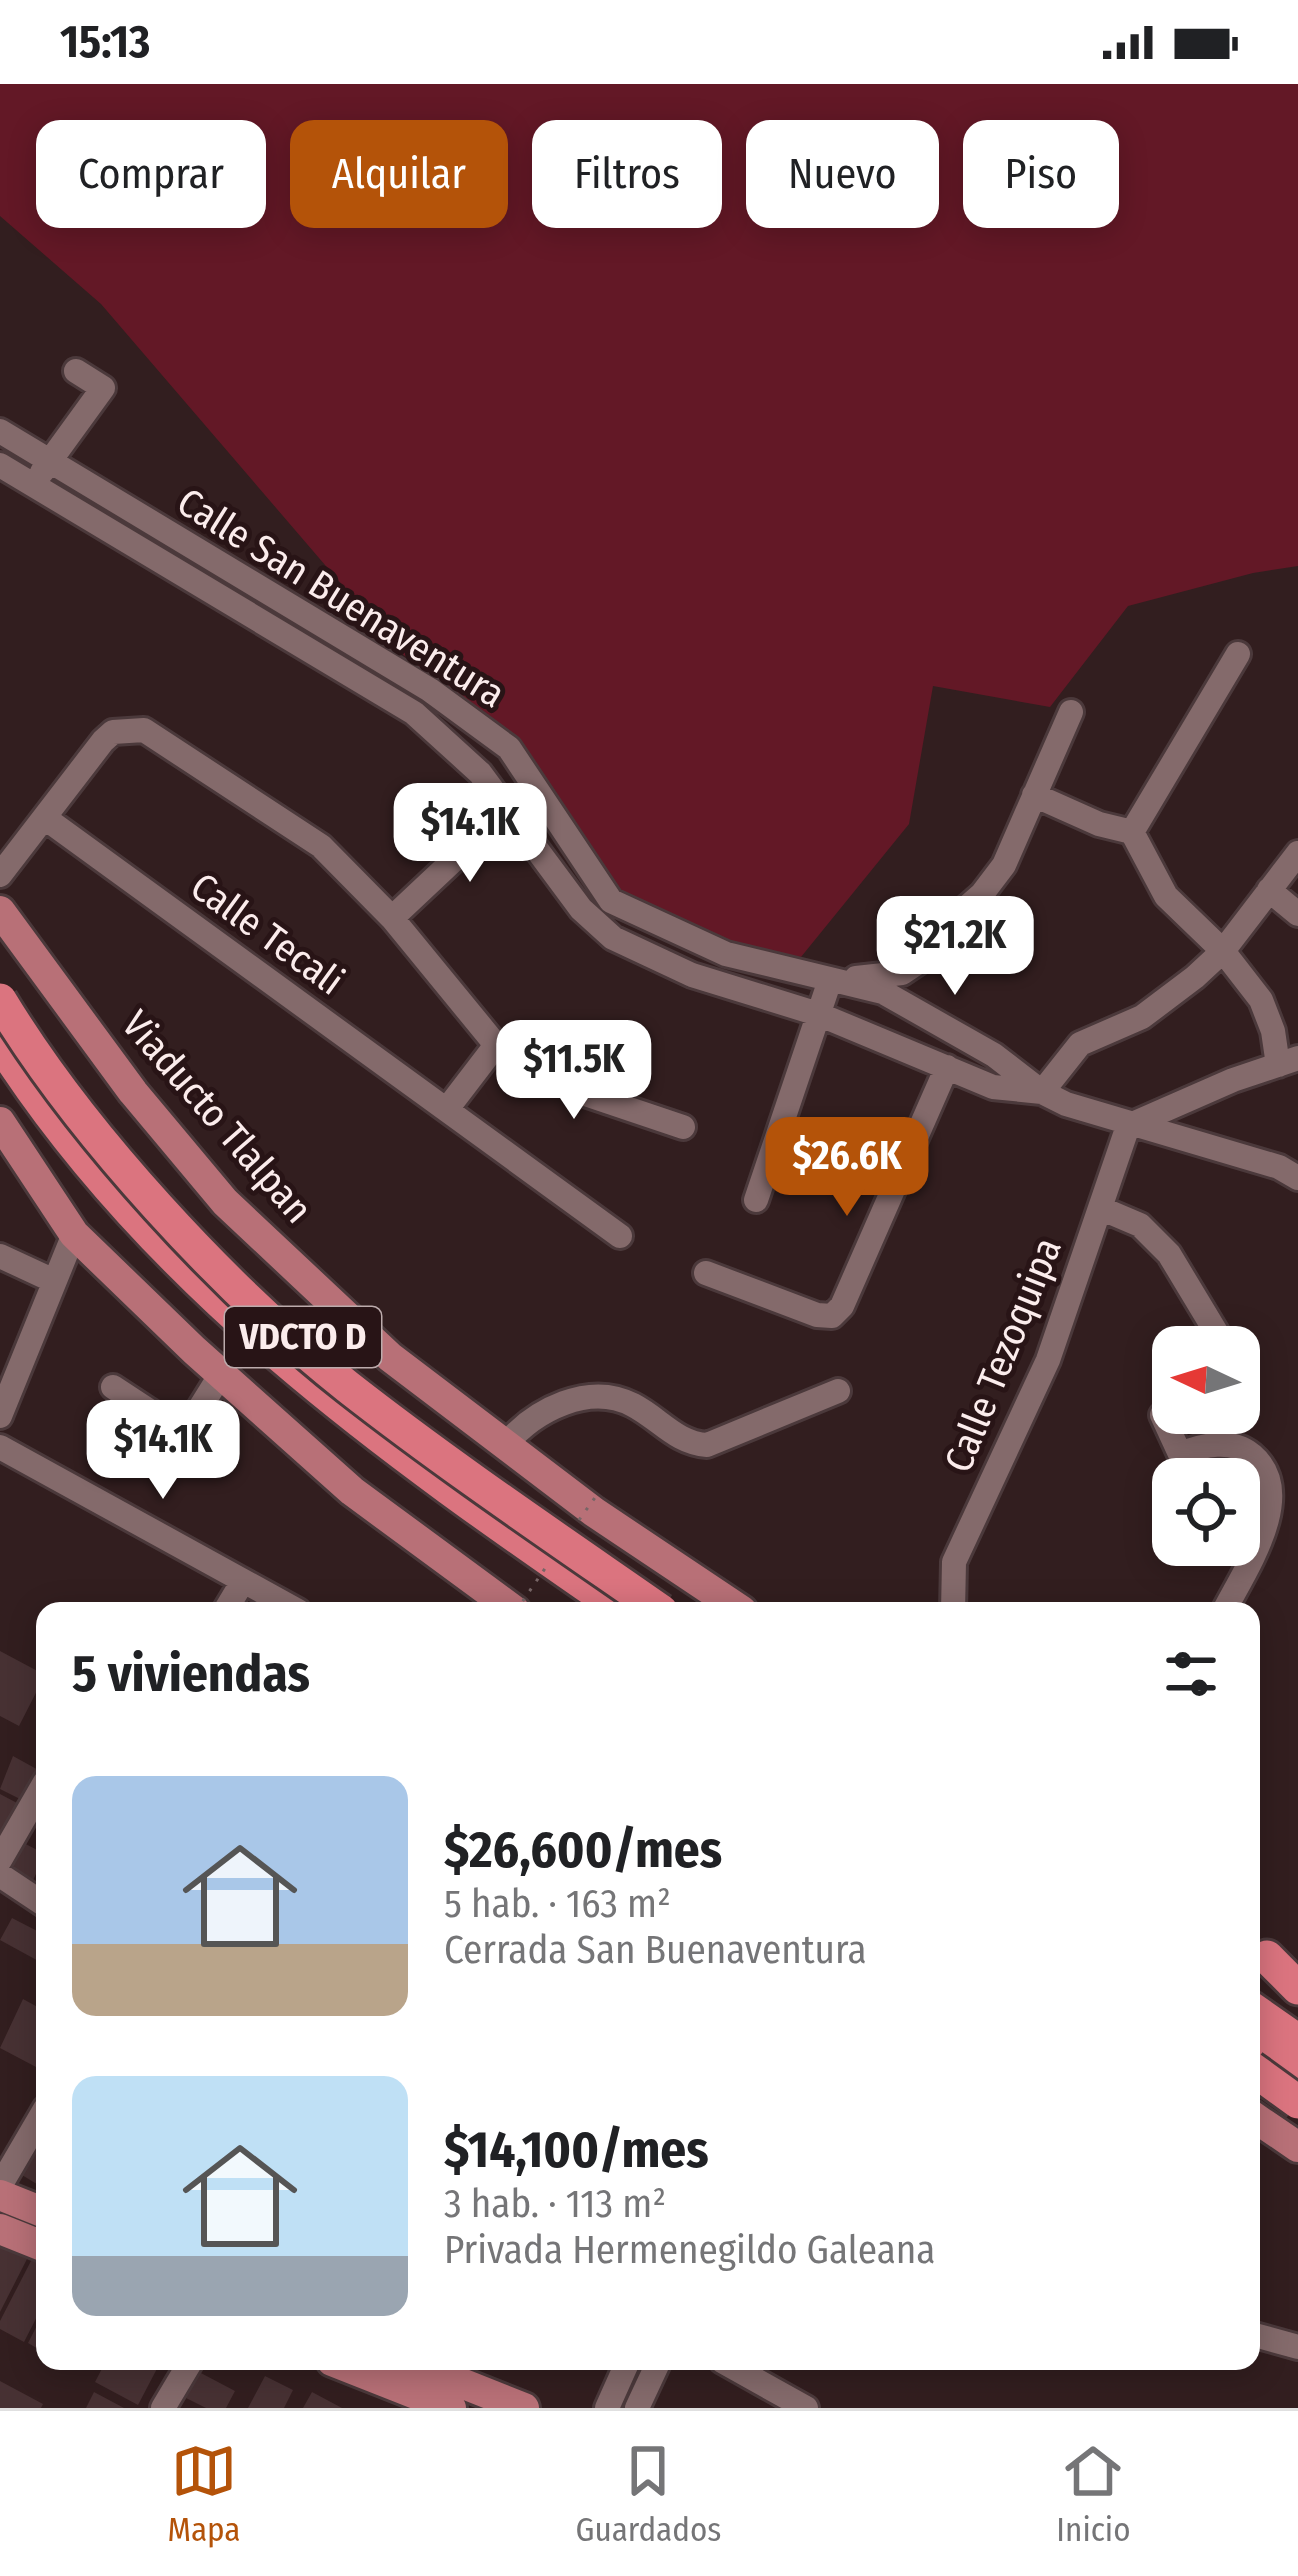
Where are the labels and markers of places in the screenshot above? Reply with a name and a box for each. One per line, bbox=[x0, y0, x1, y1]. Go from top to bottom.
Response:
pin: $14.1K bbox=[372, 783, 568, 885]
pin: $21.2K bbox=[857, 896, 1053, 998]
pin: $11.5K bbox=[476, 1020, 672, 1122]
pin: $26.6K bbox=[749, 1117, 945, 1219]
pin: $14.1K bbox=[65, 1400, 261, 1502]

